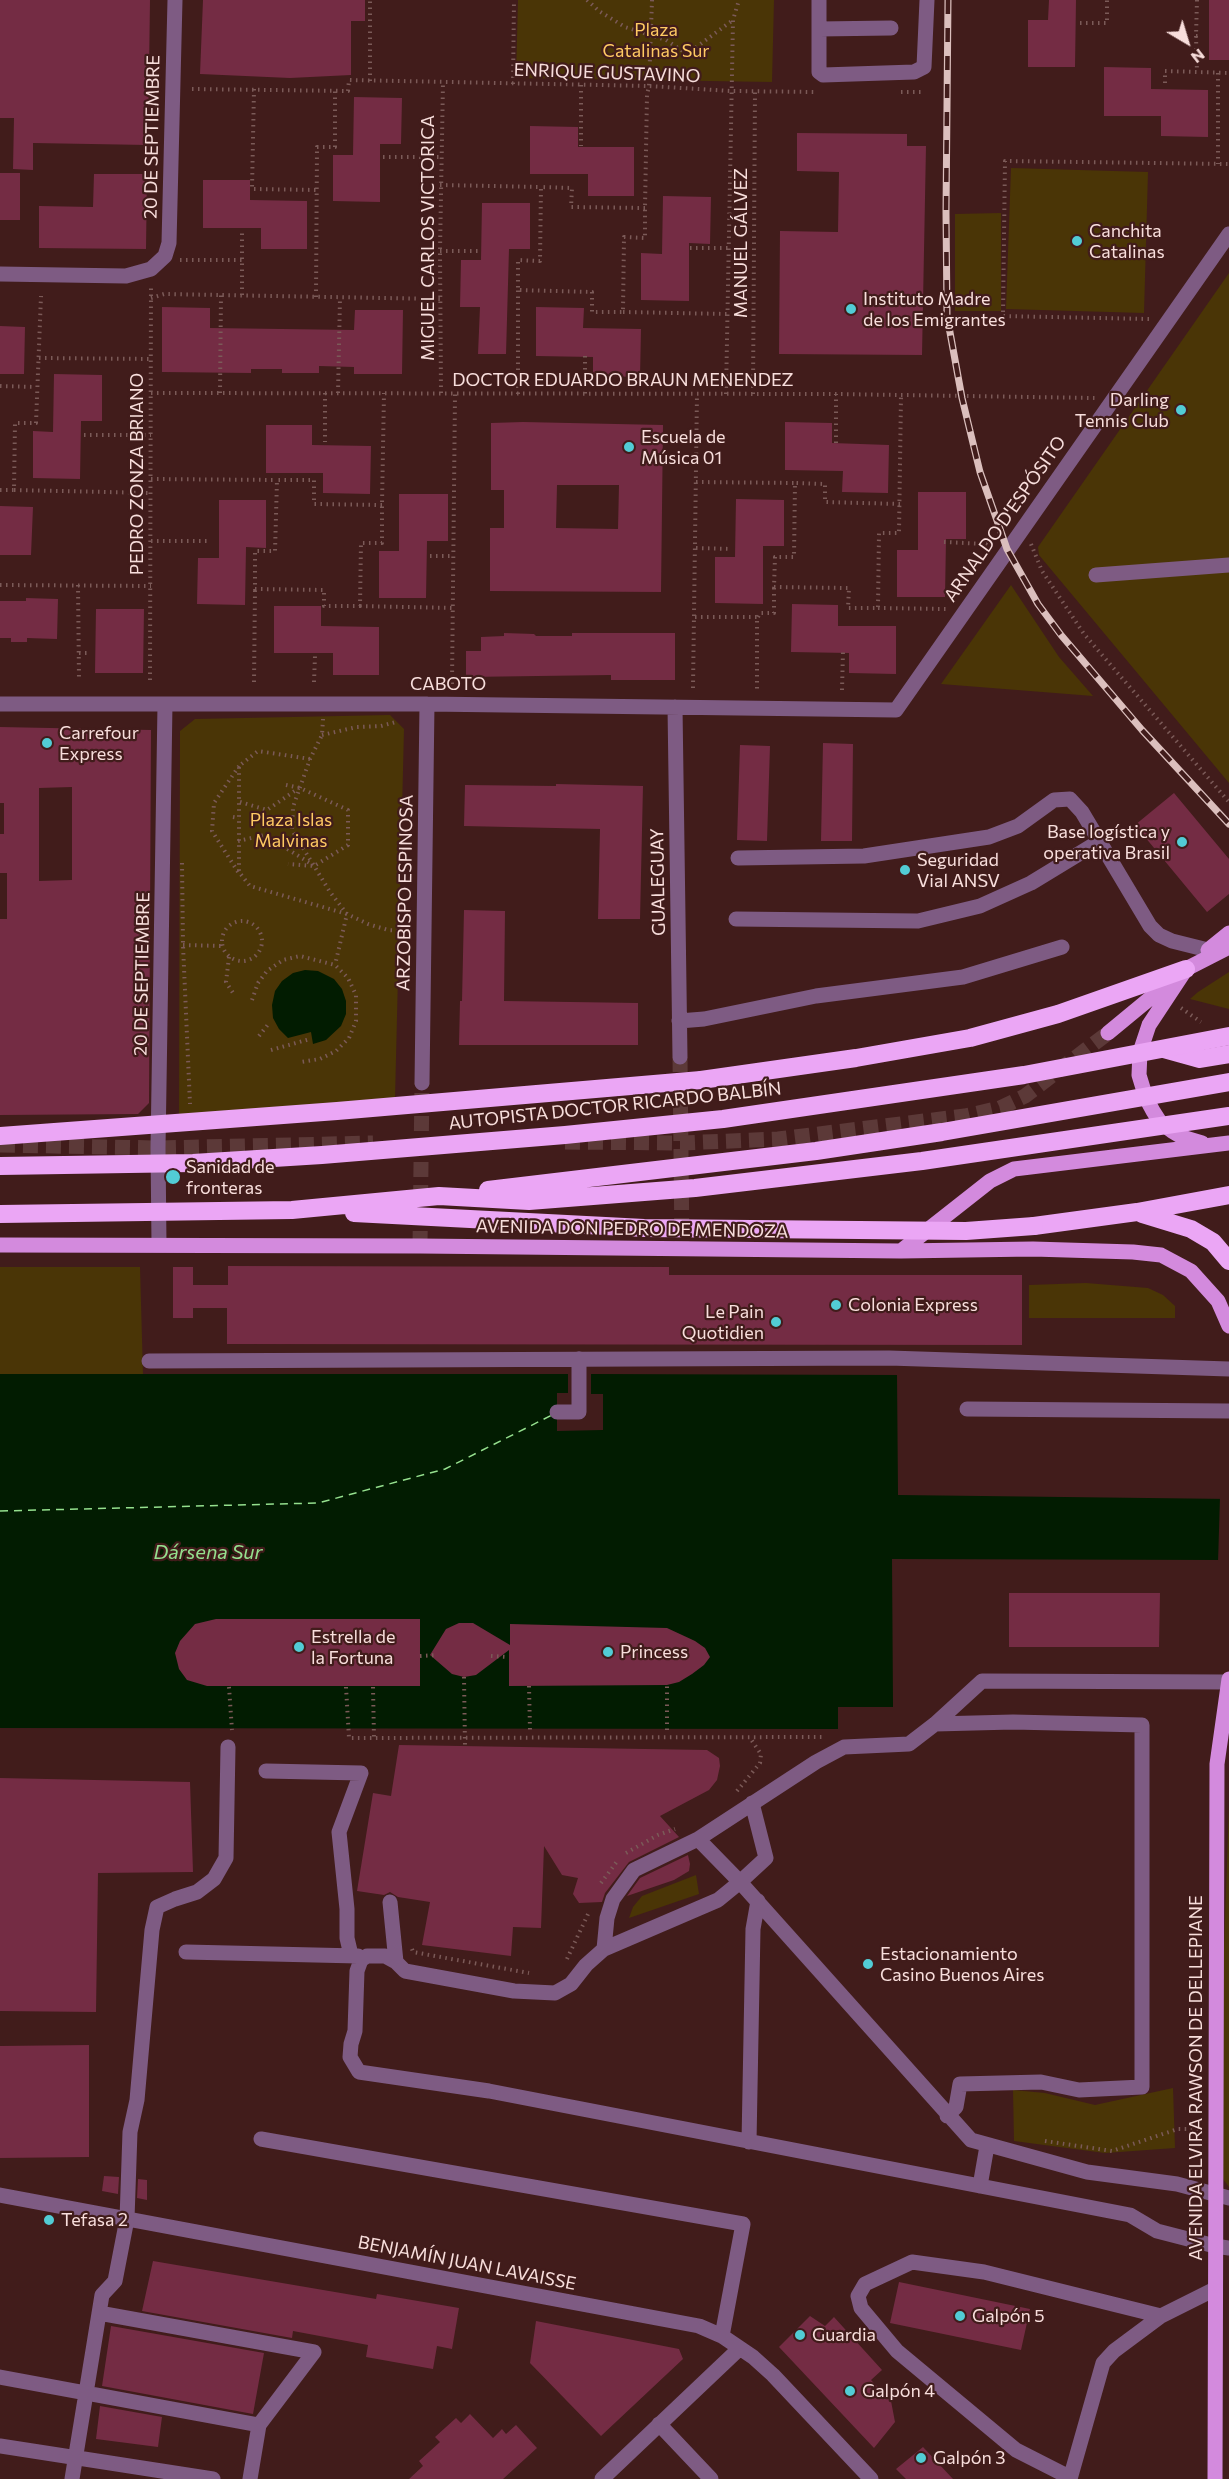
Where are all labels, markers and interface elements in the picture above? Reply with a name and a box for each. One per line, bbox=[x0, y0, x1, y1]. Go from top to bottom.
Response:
north arrow bbox=[1157, 12, 1217, 72]
park label: Plaza Catalinas Sur bbox=[603, 19, 709, 62]
text: N bbox=[1188, 45, 1209, 68]
street label: 20 DE SEPTIEMBRE bbox=[140, 55, 164, 219]
street label: ENRIQUE GUSTAVINO bbox=[513, 59, 701, 87]
street label: MIGUEL CARLOS VICTORICA bbox=[417, 115, 439, 361]
street label: MANUEL GÁLVEZ bbox=[730, 168, 752, 318]
place label: Canchita Catalinas bbox=[1089, 220, 1165, 262]
marker: Canchita Catalinas bbox=[1070, 234, 1084, 248]
place label: Instituto Madre de los Emigrantes bbox=[863, 288, 1006, 330]
marker: Instituto Madre de los Emigrantes bbox=[844, 302, 858, 316]
street label: DOCTOR EDUARDO BRAUN MENENDEZ bbox=[452, 369, 794, 391]
street label: PEDRO ZONZA BRIANO bbox=[126, 373, 148, 575]
place label: Darling Tennis Club bbox=[1075, 389, 1169, 432]
marker: Darling Tennis Club bbox=[1174, 403, 1188, 417]
place label: Escuela de Música 01 bbox=[641, 426, 726, 468]
street label: ARNALDO D'ESPÓSITO bbox=[939, 432, 1071, 606]
marker: Escuela de Música 01 bbox=[622, 440, 636, 454]
street label: CABOTO bbox=[410, 673, 486, 695]
place label: Carrefour Express bbox=[59, 722, 139, 764]
marker: Carrefour Express bbox=[40, 736, 54, 750]
street label: ARZOBISPO ESPINOSA bbox=[392, 795, 418, 991]
park label: Plaza Islas Malvinas bbox=[250, 809, 332, 852]
place label: Base logística y operativa Brasil bbox=[1043, 821, 1170, 864]
street label: GUALEGUAY bbox=[646, 828, 670, 936]
marker: Base logística y operativa Brasil bbox=[1175, 835, 1189, 849]
place label: Seguridad Vial ANSV bbox=[917, 849, 1000, 892]
marker: Seguridad Vial ANSV bbox=[898, 863, 912, 877]
street label: 20 DE SEPTIEMBRE bbox=[130, 892, 154, 1056]
street label: AUTOPISTA DOCTOR RICARDO BALBÍN bbox=[448, 1078, 782, 1134]
place label: Sanidad de fronteras bbox=[186, 1156, 274, 1198]
marker: Sanidad de fronteras bbox=[164, 1168, 182, 1186]
street label: AVENIDA DON PEDRO DE MENDOZA bbox=[476, 1215, 788, 1243]
place label: Colonia Express bbox=[848, 1294, 978, 1316]
marker: Colonia Express bbox=[829, 1298, 843, 1312]
place label: Le Pain Quotidien bbox=[682, 1301, 764, 1344]
marker: Le Pain Quotidien bbox=[769, 1315, 783, 1329]
water label: Dársena Sur bbox=[153, 1540, 263, 1564]
place label: Estrella de la Fortuna bbox=[311, 1626, 395, 1668]
marker: Estrella de la Fortuna bbox=[292, 1640, 306, 1654]
place label: Princess bbox=[620, 1641, 688, 1663]
marker: Princess bbox=[601, 1645, 615, 1659]
street label: AVENIDA ELVIRA RAWSON DE DELLEPIANE bbox=[1185, 1895, 1207, 2261]
place label: Estacionamiento Casino Buenos Aires bbox=[880, 1943, 1044, 1986]
marker: Estacionamiento Casino Buenos Aires bbox=[861, 1957, 875, 1971]
place label: Tefasa 2 bbox=[61, 2209, 128, 2231]
marker: Tefasa 2 bbox=[42, 2213, 56, 2227]
street label: BENJAMÍN JUAN LAVAISSE bbox=[356, 2231, 578, 2295]
place label: Galpón 5 bbox=[972, 2305, 1045, 2327]
marker: Galpón 5 bbox=[953, 2309, 967, 2323]
place label: Guardia bbox=[812, 2324, 876, 2346]
marker: Guardia bbox=[793, 2328, 807, 2342]
place label: Galpón 4 bbox=[862, 2380, 935, 2402]
marker: Galpón 4 bbox=[843, 2384, 857, 2398]
place label: Galpón 3 bbox=[933, 2447, 1006, 2469]
marker: Galpón 3 bbox=[914, 2451, 928, 2465]

